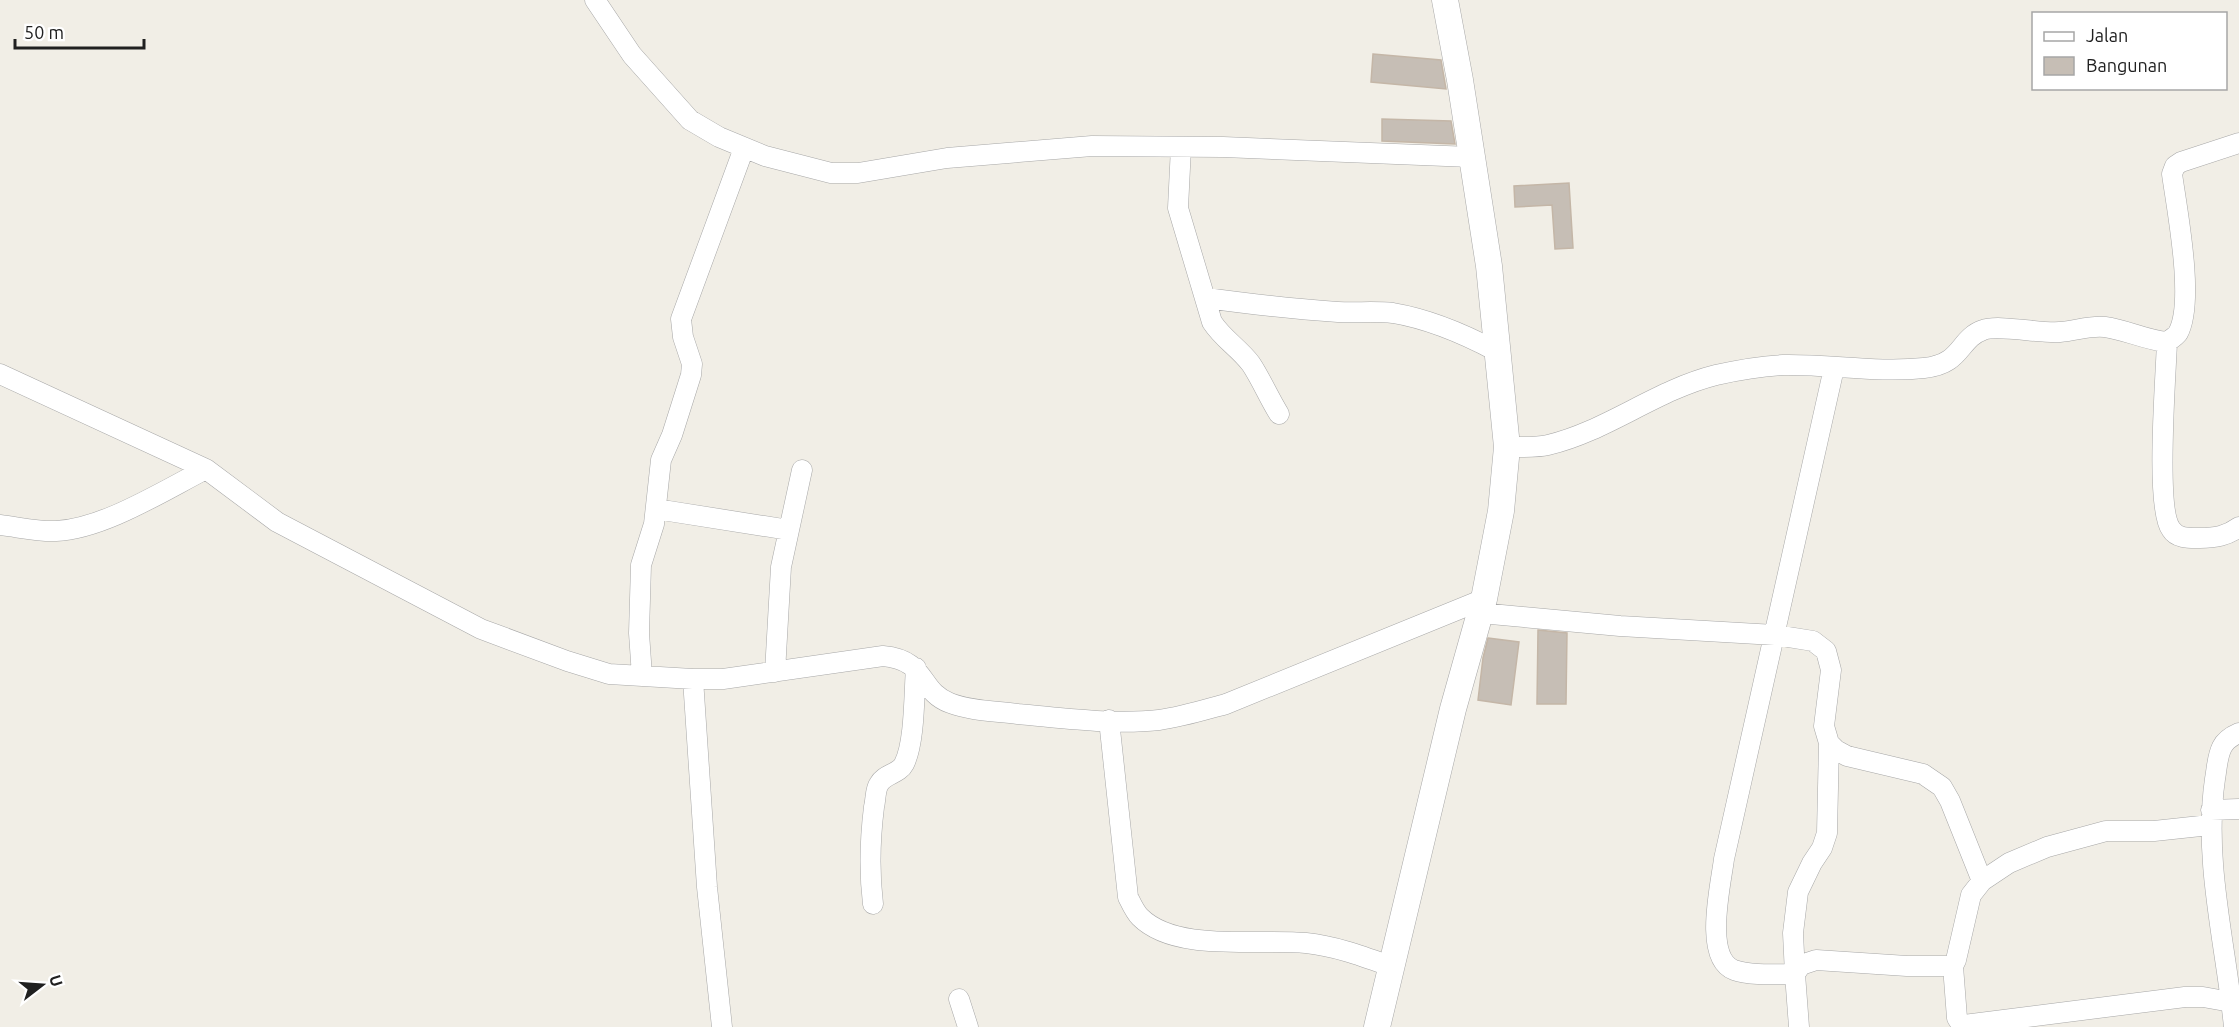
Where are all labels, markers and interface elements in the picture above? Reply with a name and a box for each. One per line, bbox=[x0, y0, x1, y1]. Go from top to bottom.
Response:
scale bar bbox=[15, 12, 144, 50]
legend bbox=[2032, 12, 2227, 90]
text: 50 m bbox=[24, 22, 64, 42]
text: Jalan bbox=[2086, 25, 2128, 45]
text: Bangunan bbox=[2086, 55, 2167, 75]
north arrow bbox=[12, 955, 72, 1015]
text: U bbox=[46, 973, 67, 989]

